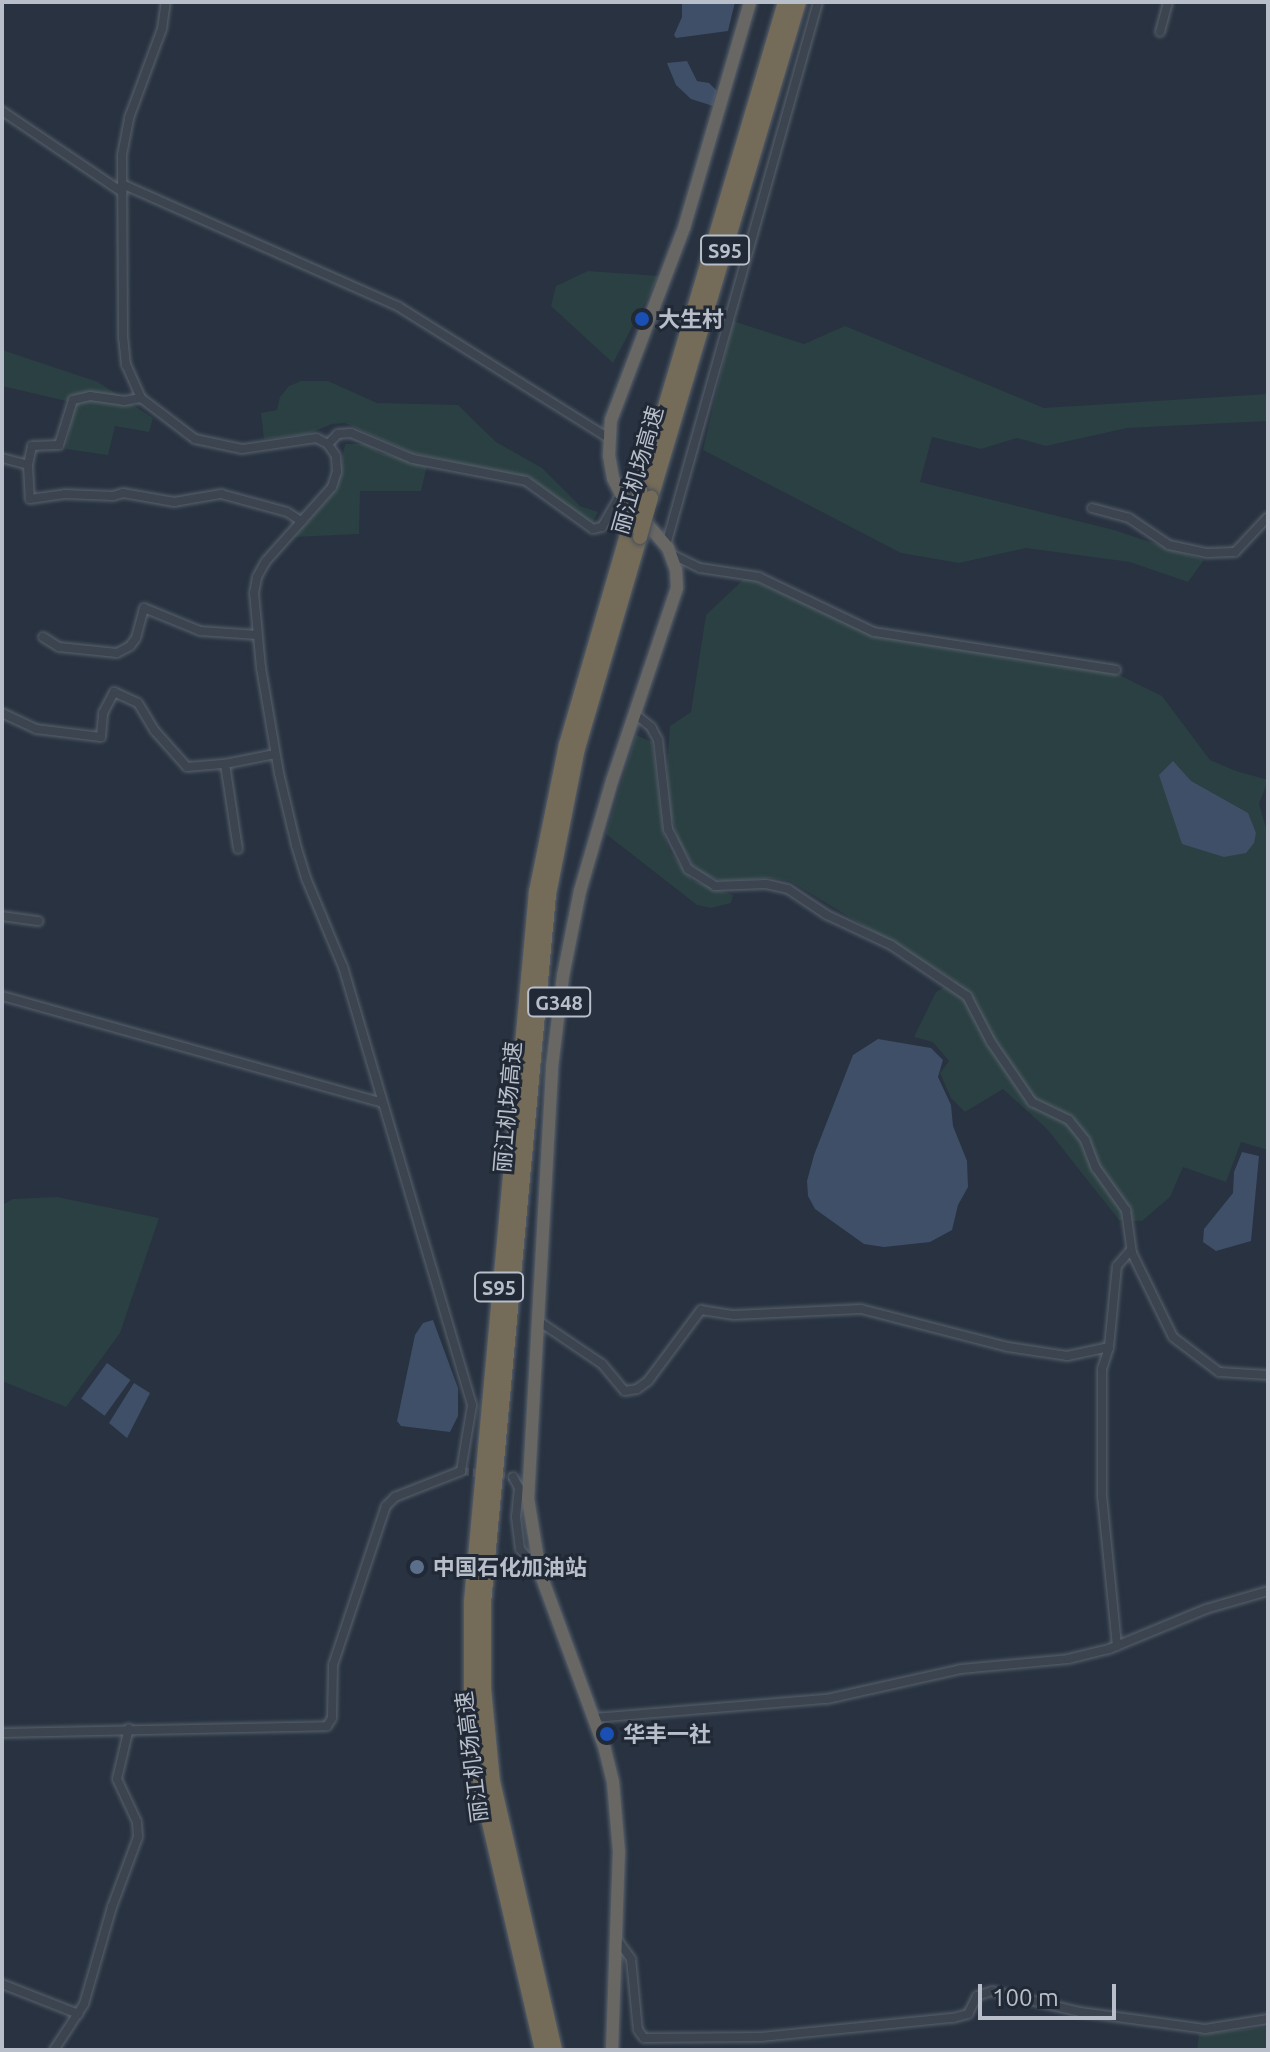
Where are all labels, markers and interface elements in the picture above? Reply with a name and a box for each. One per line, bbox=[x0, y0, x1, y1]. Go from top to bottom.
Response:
road number: S95 bbox=[699, 234, 751, 266]
place label: 大生村 bbox=[658, 306, 724, 332]
marker: 大生村 bbox=[633, 310, 651, 328]
street label: 丽江机场高速 bbox=[606, 403, 668, 537]
road number: G348 bbox=[527, 986, 591, 1018]
street label: 丽江机场高速 bbox=[488, 1040, 526, 1174]
road number: S95 bbox=[473, 1271, 525, 1303]
place label: 中国石化加油站 bbox=[433, 1554, 587, 1580]
marker: 中国石化加油站 bbox=[408, 1558, 426, 1576]
street label: 丽江机场高速 bbox=[450, 1690, 492, 1824]
place label: 华丰一社 bbox=[623, 1721, 711, 1747]
marker: 华丰一社 bbox=[598, 1725, 616, 1743]
scale bar bbox=[982, 1968, 1120, 2018]
text: 100 m bbox=[992, 1984, 1059, 2011]

